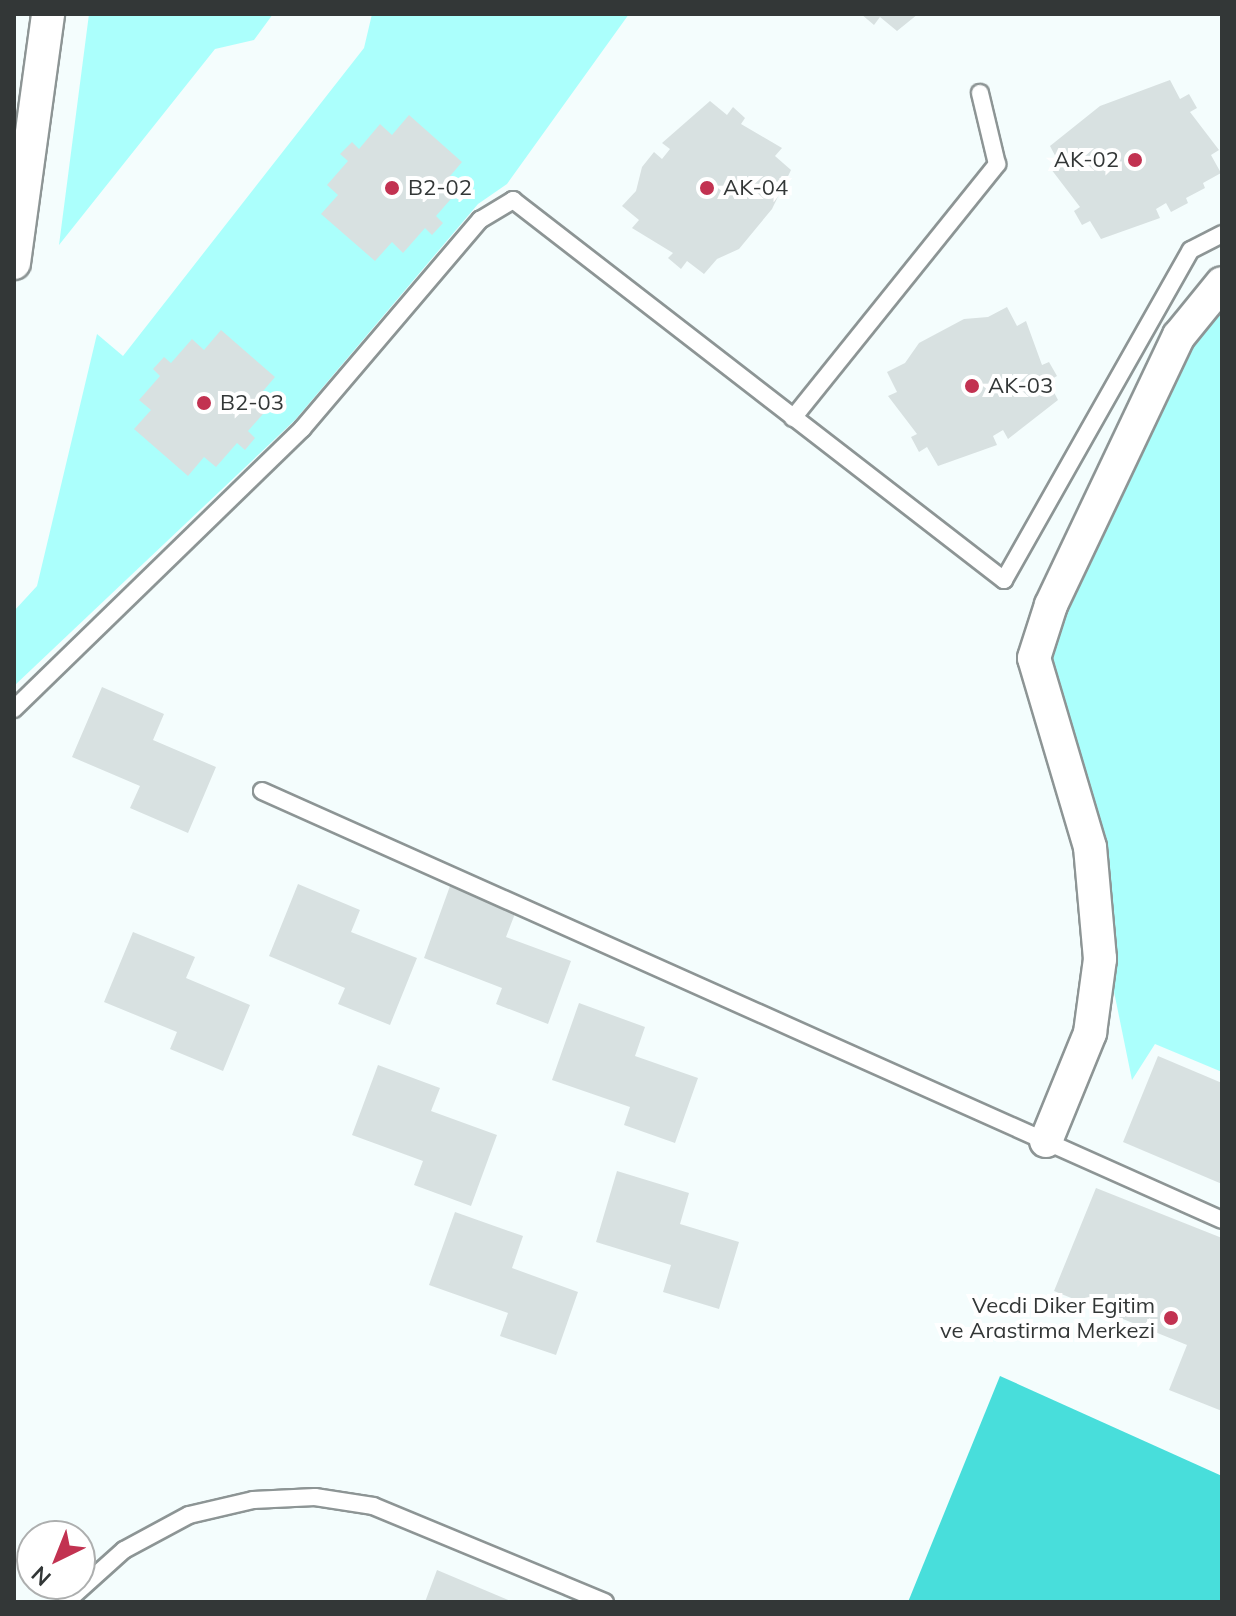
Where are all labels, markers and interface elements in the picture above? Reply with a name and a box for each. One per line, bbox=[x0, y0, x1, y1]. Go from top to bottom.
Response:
place label: AK-02 bbox=[1054, 147, 1119, 173]
marker: AK-02 bbox=[1126, 151, 1144, 169]
place label: B2-02 bbox=[408, 175, 472, 201]
place label: AK-04 bbox=[723, 175, 788, 201]
marker: B2-02 bbox=[383, 179, 401, 197]
marker: AK-04 bbox=[698, 179, 716, 197]
place label: AK-03 bbox=[988, 373, 1053, 399]
marker: AK-03 bbox=[963, 377, 981, 395]
place label: B2-03 bbox=[220, 390, 284, 416]
marker: B2-03 bbox=[195, 394, 213, 412]
place label: Vecdi Diker Egitim ve Arastirma Merkezi bbox=[940, 1292, 1155, 1344]
marker: Vecdi Diker Egitim ve Arastirma Merkezi bbox=[1162, 1309, 1180, 1327]
north arrow bbox=[16, 1520, 96, 1600]
text: N bbox=[25, 1560, 57, 1592]

